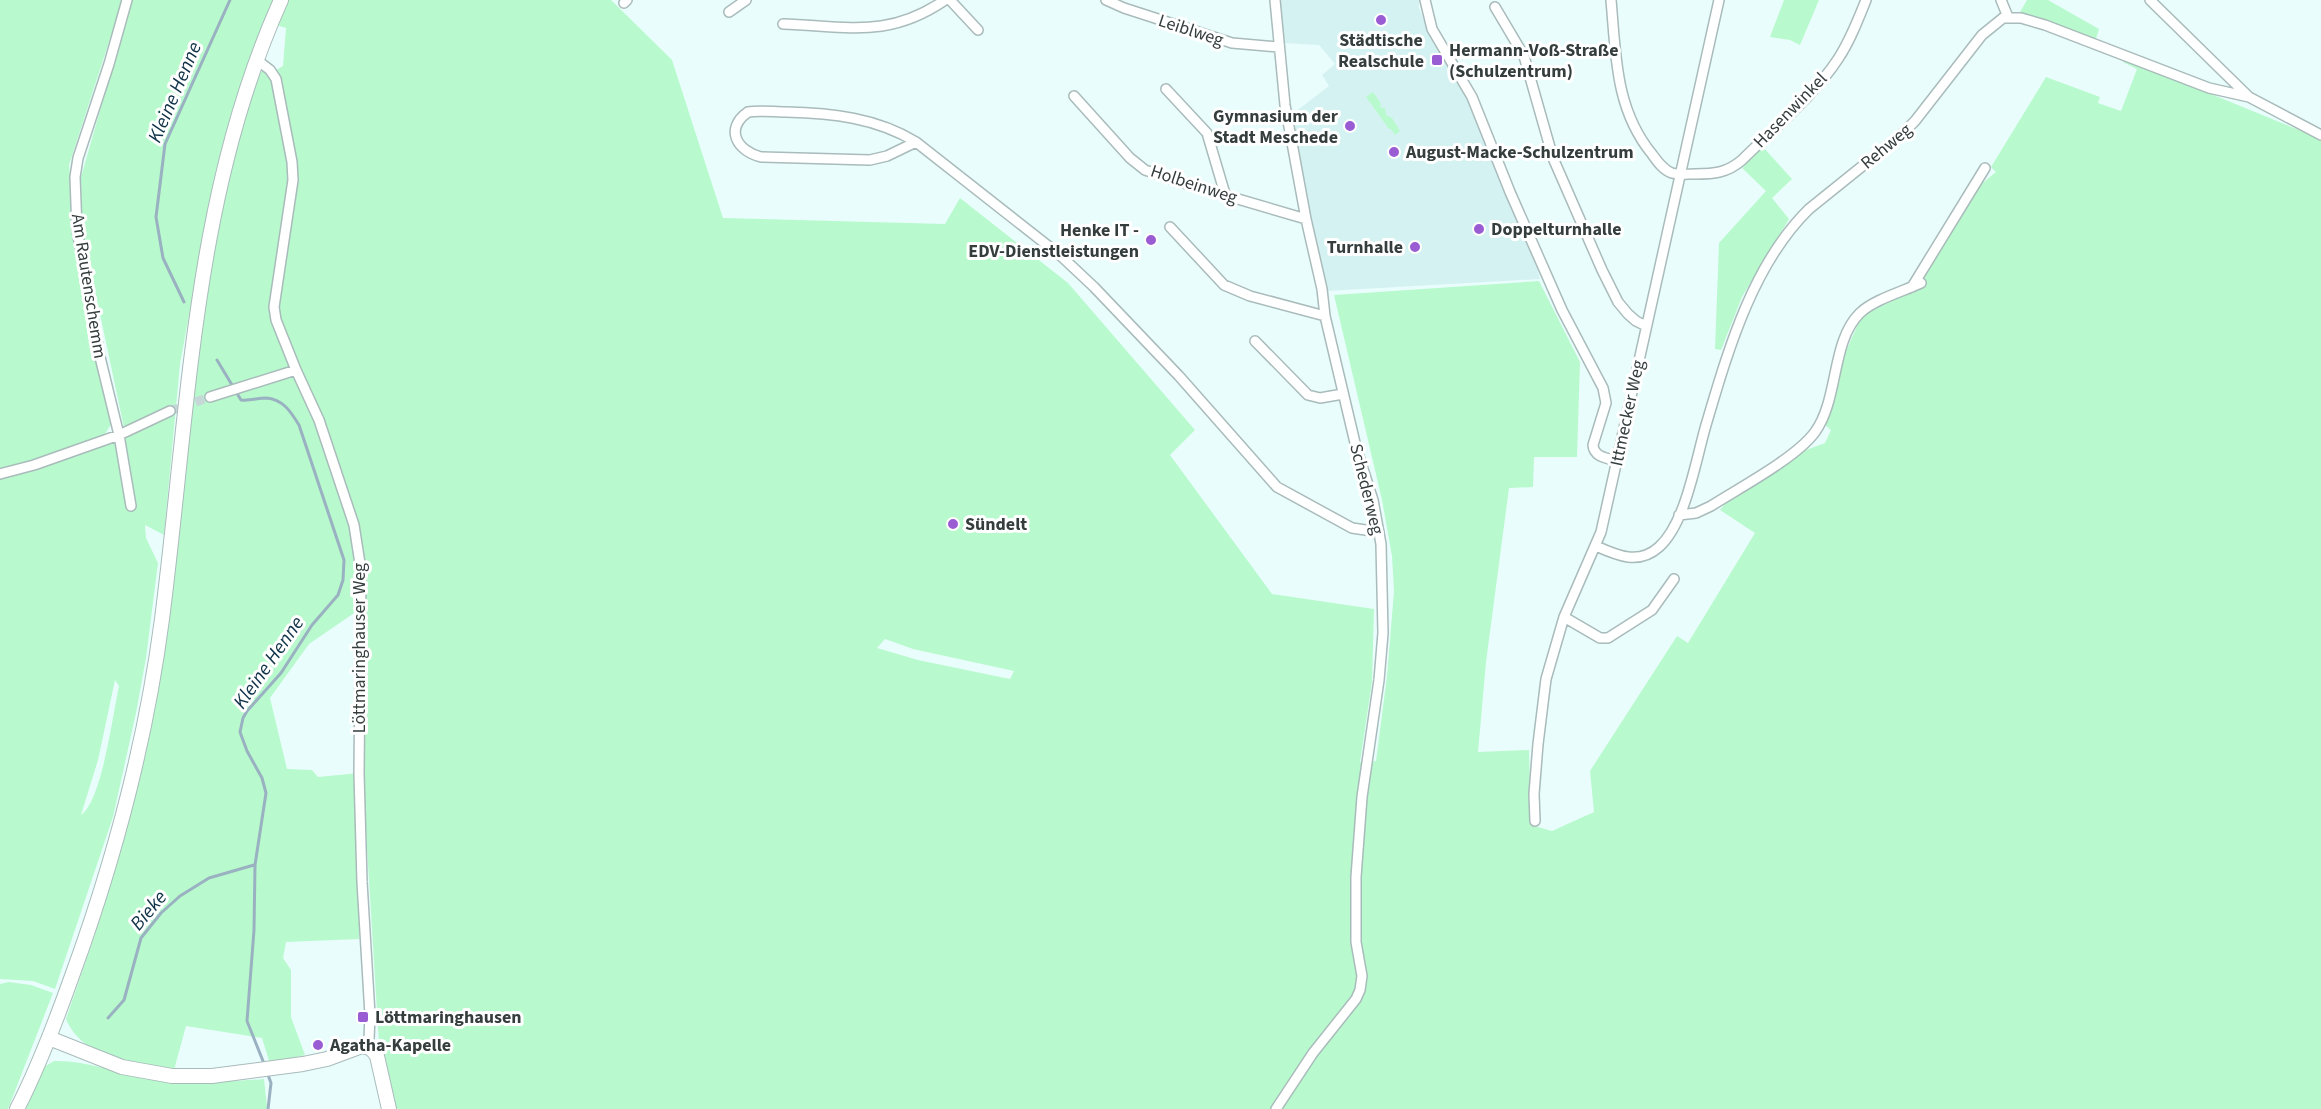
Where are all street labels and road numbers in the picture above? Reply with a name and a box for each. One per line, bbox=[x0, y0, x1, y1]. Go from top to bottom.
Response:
street label: Leiblweg bbox=[1155, 8, 1227, 53]
street label: Hasenwinkel bbox=[1748, 67, 1833, 154]
street label: Rehweg bbox=[1856, 118, 1917, 175]
street label: Holbeinweg bbox=[1147, 159, 1240, 210]
street label: Am Rautenschemm bbox=[65, 212, 112, 360]
street label: Ittmecker Weg bbox=[1604, 358, 1651, 468]
street label: Schederweg bbox=[1343, 441, 1390, 537]
street label: Löttmaringhauser Weg bbox=[347, 563, 372, 733]

